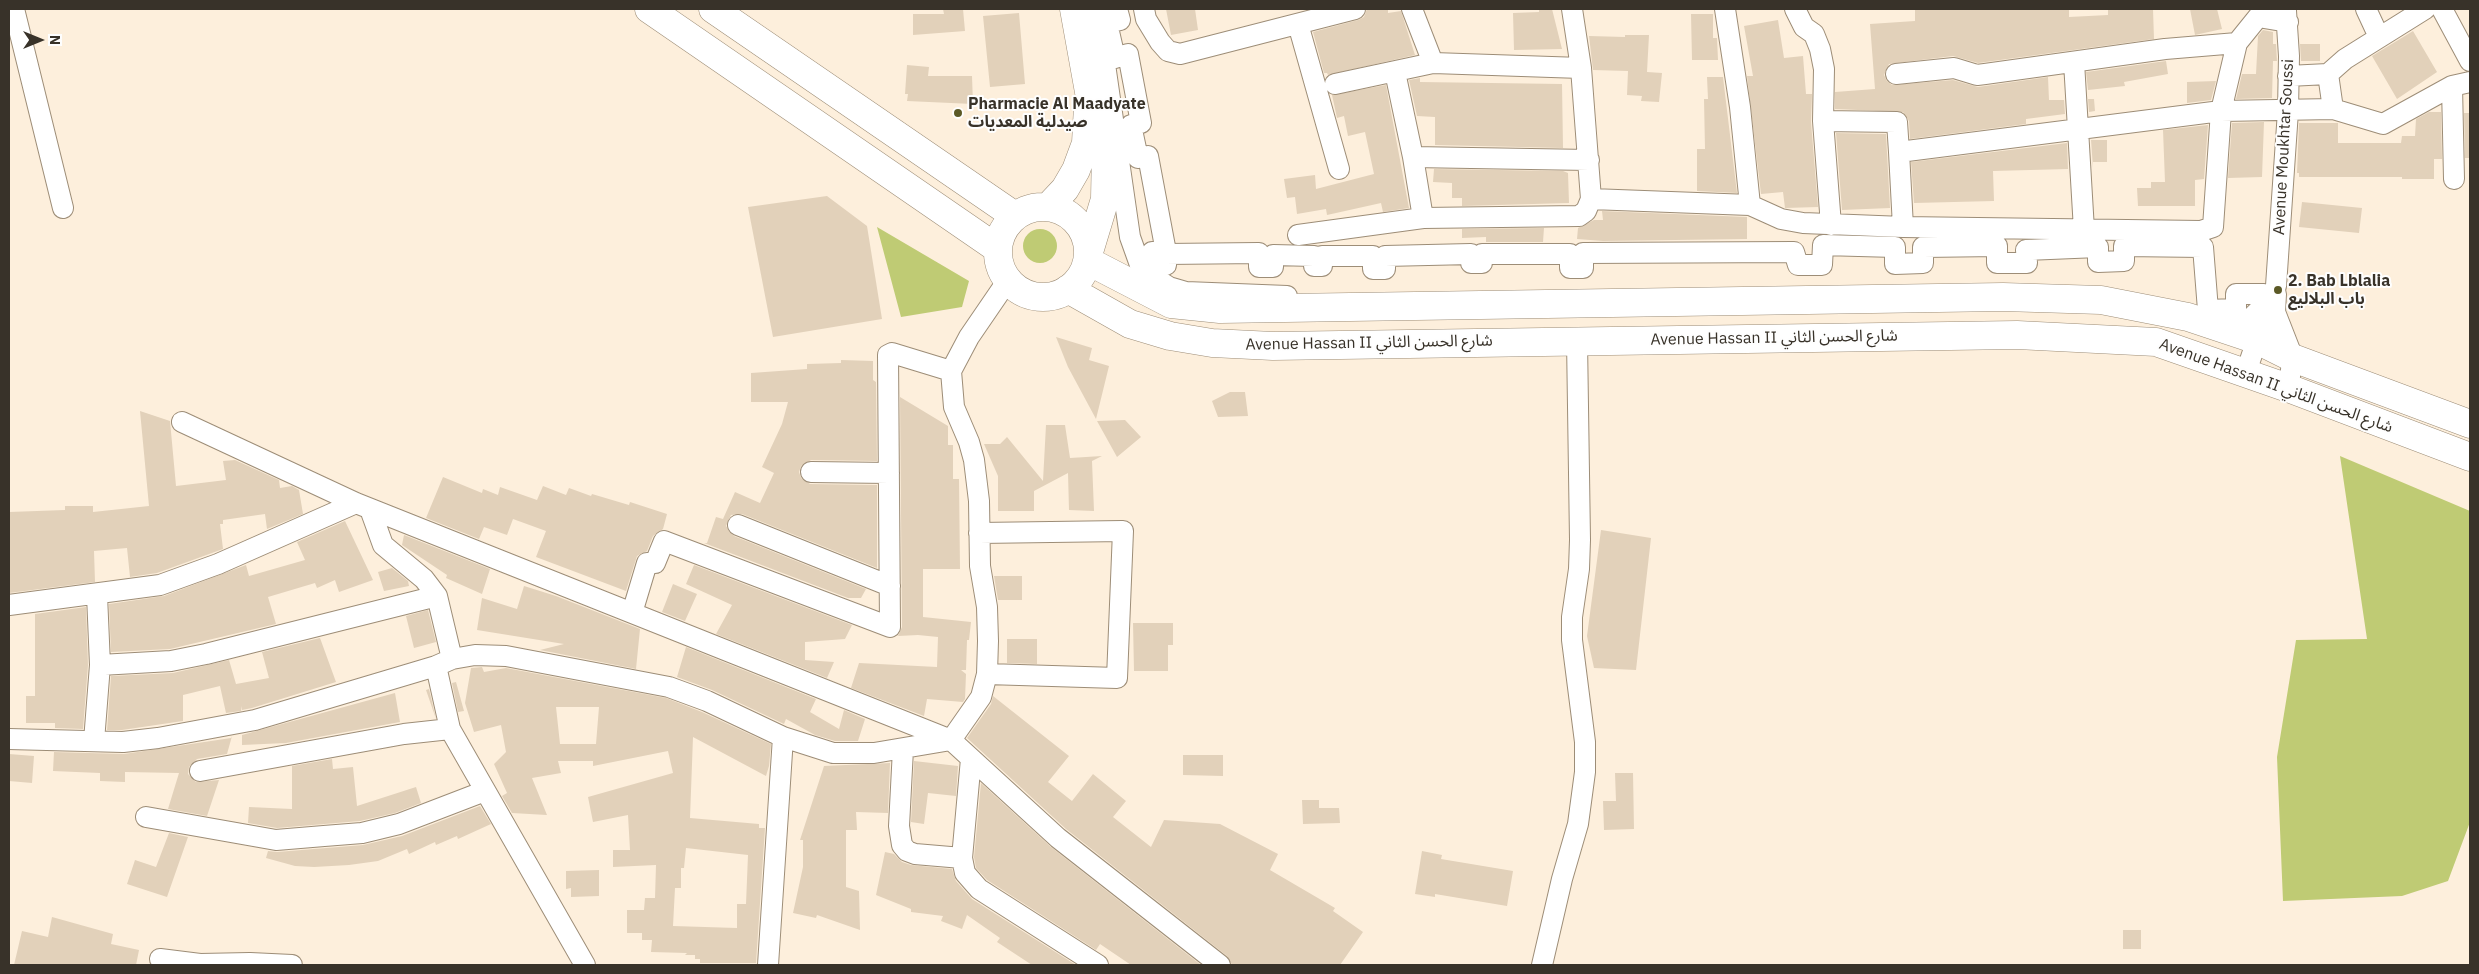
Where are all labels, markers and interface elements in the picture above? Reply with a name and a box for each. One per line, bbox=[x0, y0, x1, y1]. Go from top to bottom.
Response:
north arrow bbox=[15, 15, 65, 65]
text: N bbox=[46, 35, 64, 45]
street label: Avenue Moukhtar Soussi bbox=[2270, 58, 2298, 236]
place label: Pharmacie Al Maadyate صيدلية المعديات bbox=[968, 94, 1146, 132]
marker: Pharmacie Al Maadyate صيدلية المعديات bbox=[952, 107, 964, 119]
place label: 2. Bab Lblalia باب البلاليع bbox=[2288, 271, 2390, 309]
marker: 2. Bab Lblalia باب البلاليع bbox=[2272, 284, 2284, 296]
street label: Avenue Hassan II شارع الحسن الثاني bbox=[1650, 326, 1898, 350]
street label: Avenue Hassan II شارع الحسن الثاني bbox=[1245, 331, 1493, 355]
street label: Avenue Hassan II شارع الحسن الثاني bbox=[2156, 335, 2396, 437]

